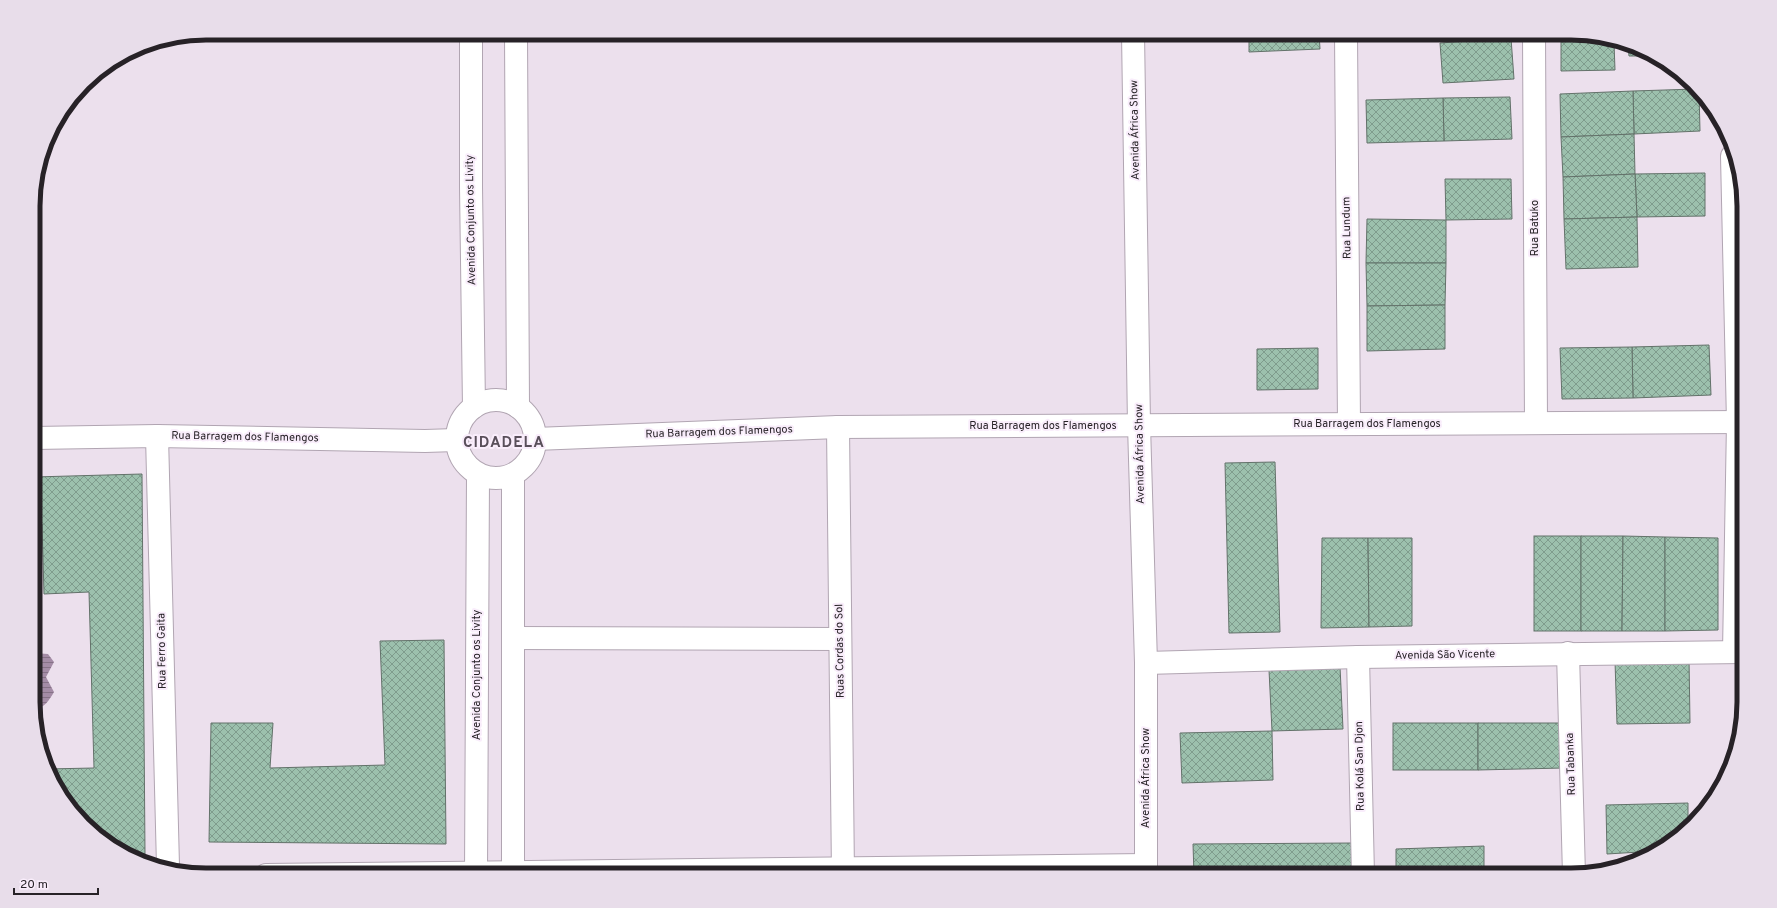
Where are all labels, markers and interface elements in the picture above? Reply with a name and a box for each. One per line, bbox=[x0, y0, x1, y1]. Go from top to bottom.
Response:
street label: Avenida África Show bbox=[1126, 80, 1143, 180]
street label: Avenida Conjunto os Livity bbox=[463, 154, 479, 285]
street label: Rua Lundum bbox=[1339, 197, 1355, 259]
street label: Rua Batuko bbox=[1528, 200, 1542, 256]
street label: Avenida África Show bbox=[1131, 404, 1148, 504]
street label: Rua Barragem dos Flamengos bbox=[1293, 417, 1441, 431]
street label: Rua Barragem dos Flamengos bbox=[969, 419, 1117, 433]
street label: Rua Barragem dos Flamengos bbox=[645, 422, 793, 442]
street label: Rua Barragem dos Flamengos bbox=[171, 429, 319, 445]
district label: CIDADELA bbox=[463, 434, 545, 453]
street label: Ruas Cordas do Sol bbox=[832, 604, 848, 698]
street label: Avenida Conjunto os Livity bbox=[470, 610, 484, 740]
street label: Rua Ferro Gaita bbox=[154, 613, 170, 689]
street label: Avenida São Vicente bbox=[1395, 647, 1495, 663]
street label: Rua Kolá San Djon bbox=[1352, 721, 1368, 811]
street label: Avenida África Show bbox=[1138, 728, 1153, 828]
street label: Rua Tabanka bbox=[1563, 732, 1579, 796]
scale bar bbox=[14, 870, 98, 896]
text: 20 m bbox=[20, 877, 48, 893]

